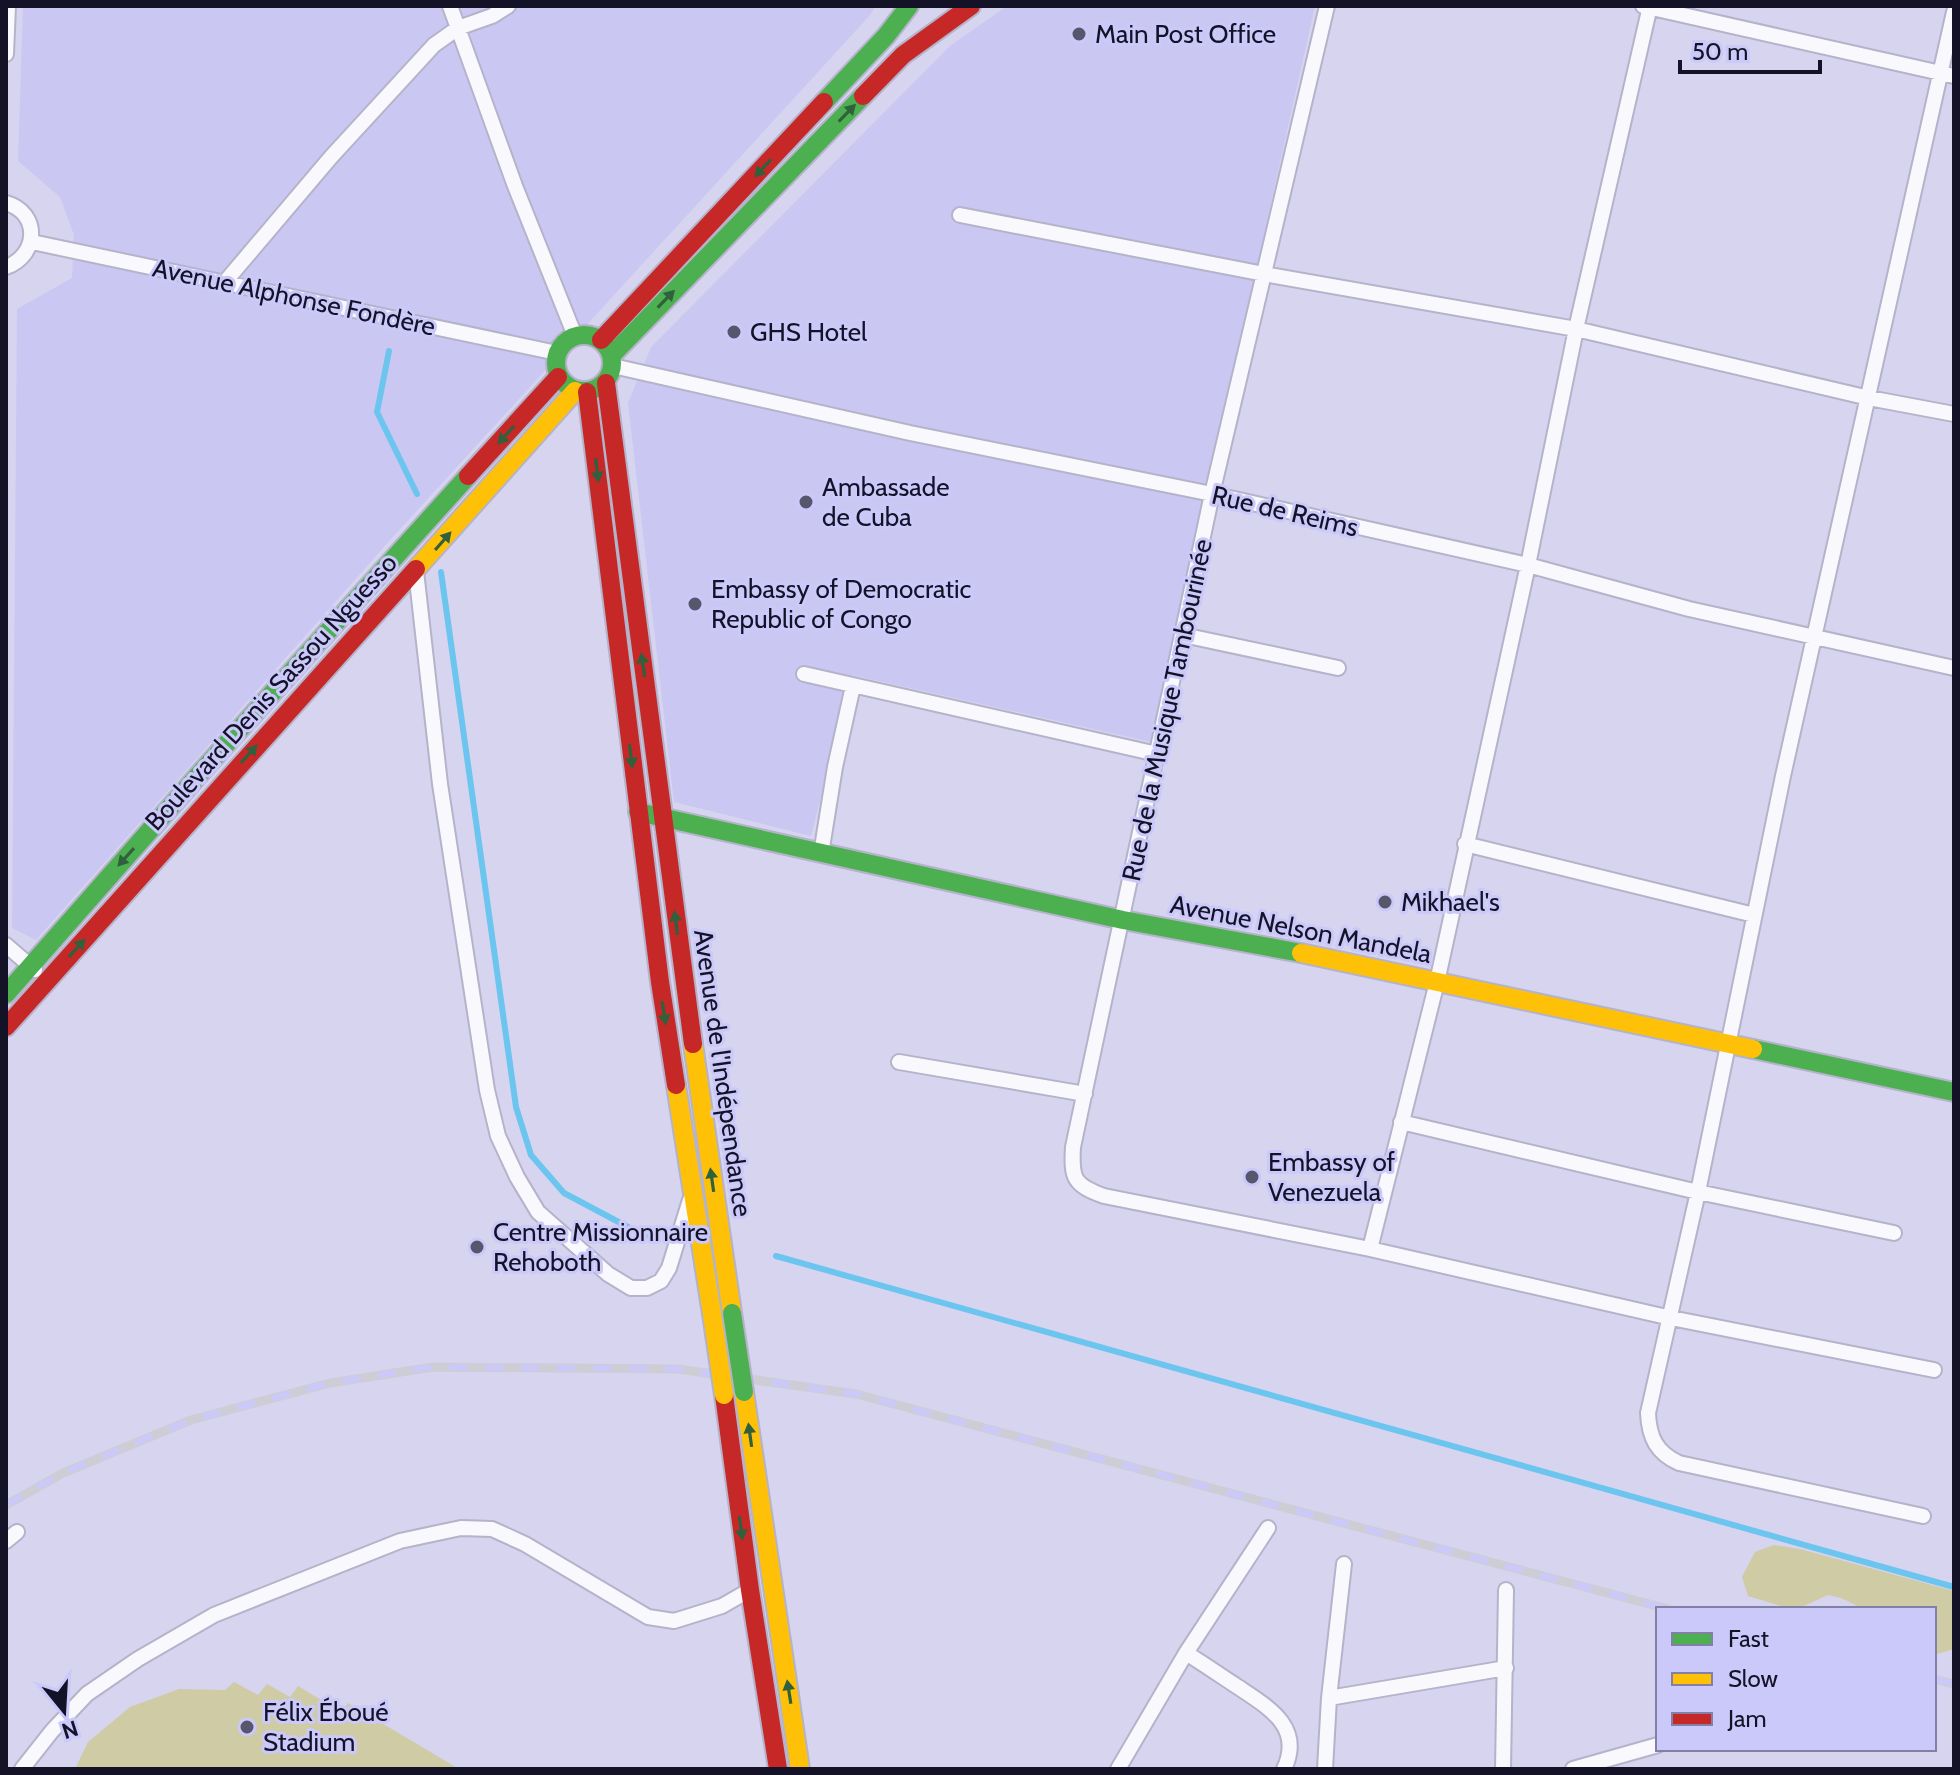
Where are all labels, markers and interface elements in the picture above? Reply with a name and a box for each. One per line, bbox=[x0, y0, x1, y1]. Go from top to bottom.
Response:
place label: Main Post Office bbox=[1095, 18, 1276, 50]
scale bar bbox=[1680, 24, 1820, 74]
marker: Main Post Office bbox=[1070, 25, 1088, 43]
text: 50 m bbox=[1692, 37, 1748, 66]
one-way arrow bbox=[838, 104, 856, 123]
one-way arrow bbox=[755, 158, 773, 177]
street label: Avenue Alphonse Fondère bbox=[150, 251, 438, 343]
one-way arrow bbox=[656, 290, 675, 309]
place label: GHS Hotel bbox=[750, 316, 867, 348]
marker: GHS Hotel bbox=[725, 323, 743, 341]
one-way arrow bbox=[498, 426, 516, 445]
one-way arrow bbox=[590, 458, 603, 483]
place label: Ambassade de Cuba bbox=[822, 471, 949, 533]
street label: Rue de Reims bbox=[1209, 479, 1362, 543]
marker: Ambassade de Cuba bbox=[797, 493, 815, 511]
one-way arrow bbox=[433, 531, 451, 550]
street label: Rue de la Musique Tambourinée bbox=[1115, 536, 1219, 884]
street label: Boulevard Denis Sassou Nguesso bbox=[138, 547, 404, 837]
place label: Embassy of Democratic Republic of Congo bbox=[711, 573, 972, 635]
marker: Embassy of Democratic Republic of Congo bbox=[686, 595, 704, 613]
one-way arrow bbox=[636, 652, 649, 677]
one-way arrow bbox=[625, 744, 638, 769]
one-way arrow bbox=[240, 745, 258, 764]
one-way arrow bbox=[118, 847, 135, 867]
place label: Mikhael's bbox=[1401, 886, 1500, 918]
street label: Avenue Nelson Mandela bbox=[1168, 888, 1435, 970]
marker: Mikhael's bbox=[1376, 893, 1394, 911]
one-way arrow bbox=[669, 910, 682, 935]
street label: Avenue de l'Indépendance bbox=[687, 927, 759, 1219]
one-way arrow bbox=[67, 939, 85, 958]
one-way arrow bbox=[659, 1001, 671, 1026]
place label: Embassy of Venezuela bbox=[1268, 1146, 1396, 1208]
one-way arrow bbox=[705, 1167, 718, 1192]
marker: Embassy of Venezuela bbox=[1243, 1168, 1261, 1186]
place label: Centre Missionnaire Rehoboth bbox=[493, 1216, 708, 1278]
marker: Centre Missionnaire Rehoboth bbox=[468, 1238, 486, 1256]
one-way arrow bbox=[743, 1422, 756, 1447]
one-way arrow bbox=[735, 1515, 748, 1540]
legend bbox=[1656, 1607, 1936, 1751]
text: Fast bbox=[1728, 1624, 1769, 1653]
text: Slow bbox=[1728, 1664, 1778, 1693]
north arrow bbox=[24, 1671, 104, 1751]
one-way arrow bbox=[782, 1679, 795, 1704]
place label: Félix Éboué Stadium bbox=[263, 1696, 389, 1758]
text: Jam bbox=[1727, 1704, 1766, 1733]
text: N bbox=[58, 1714, 82, 1745]
marker: Félix Éboué Stadium bbox=[238, 1718, 256, 1736]

